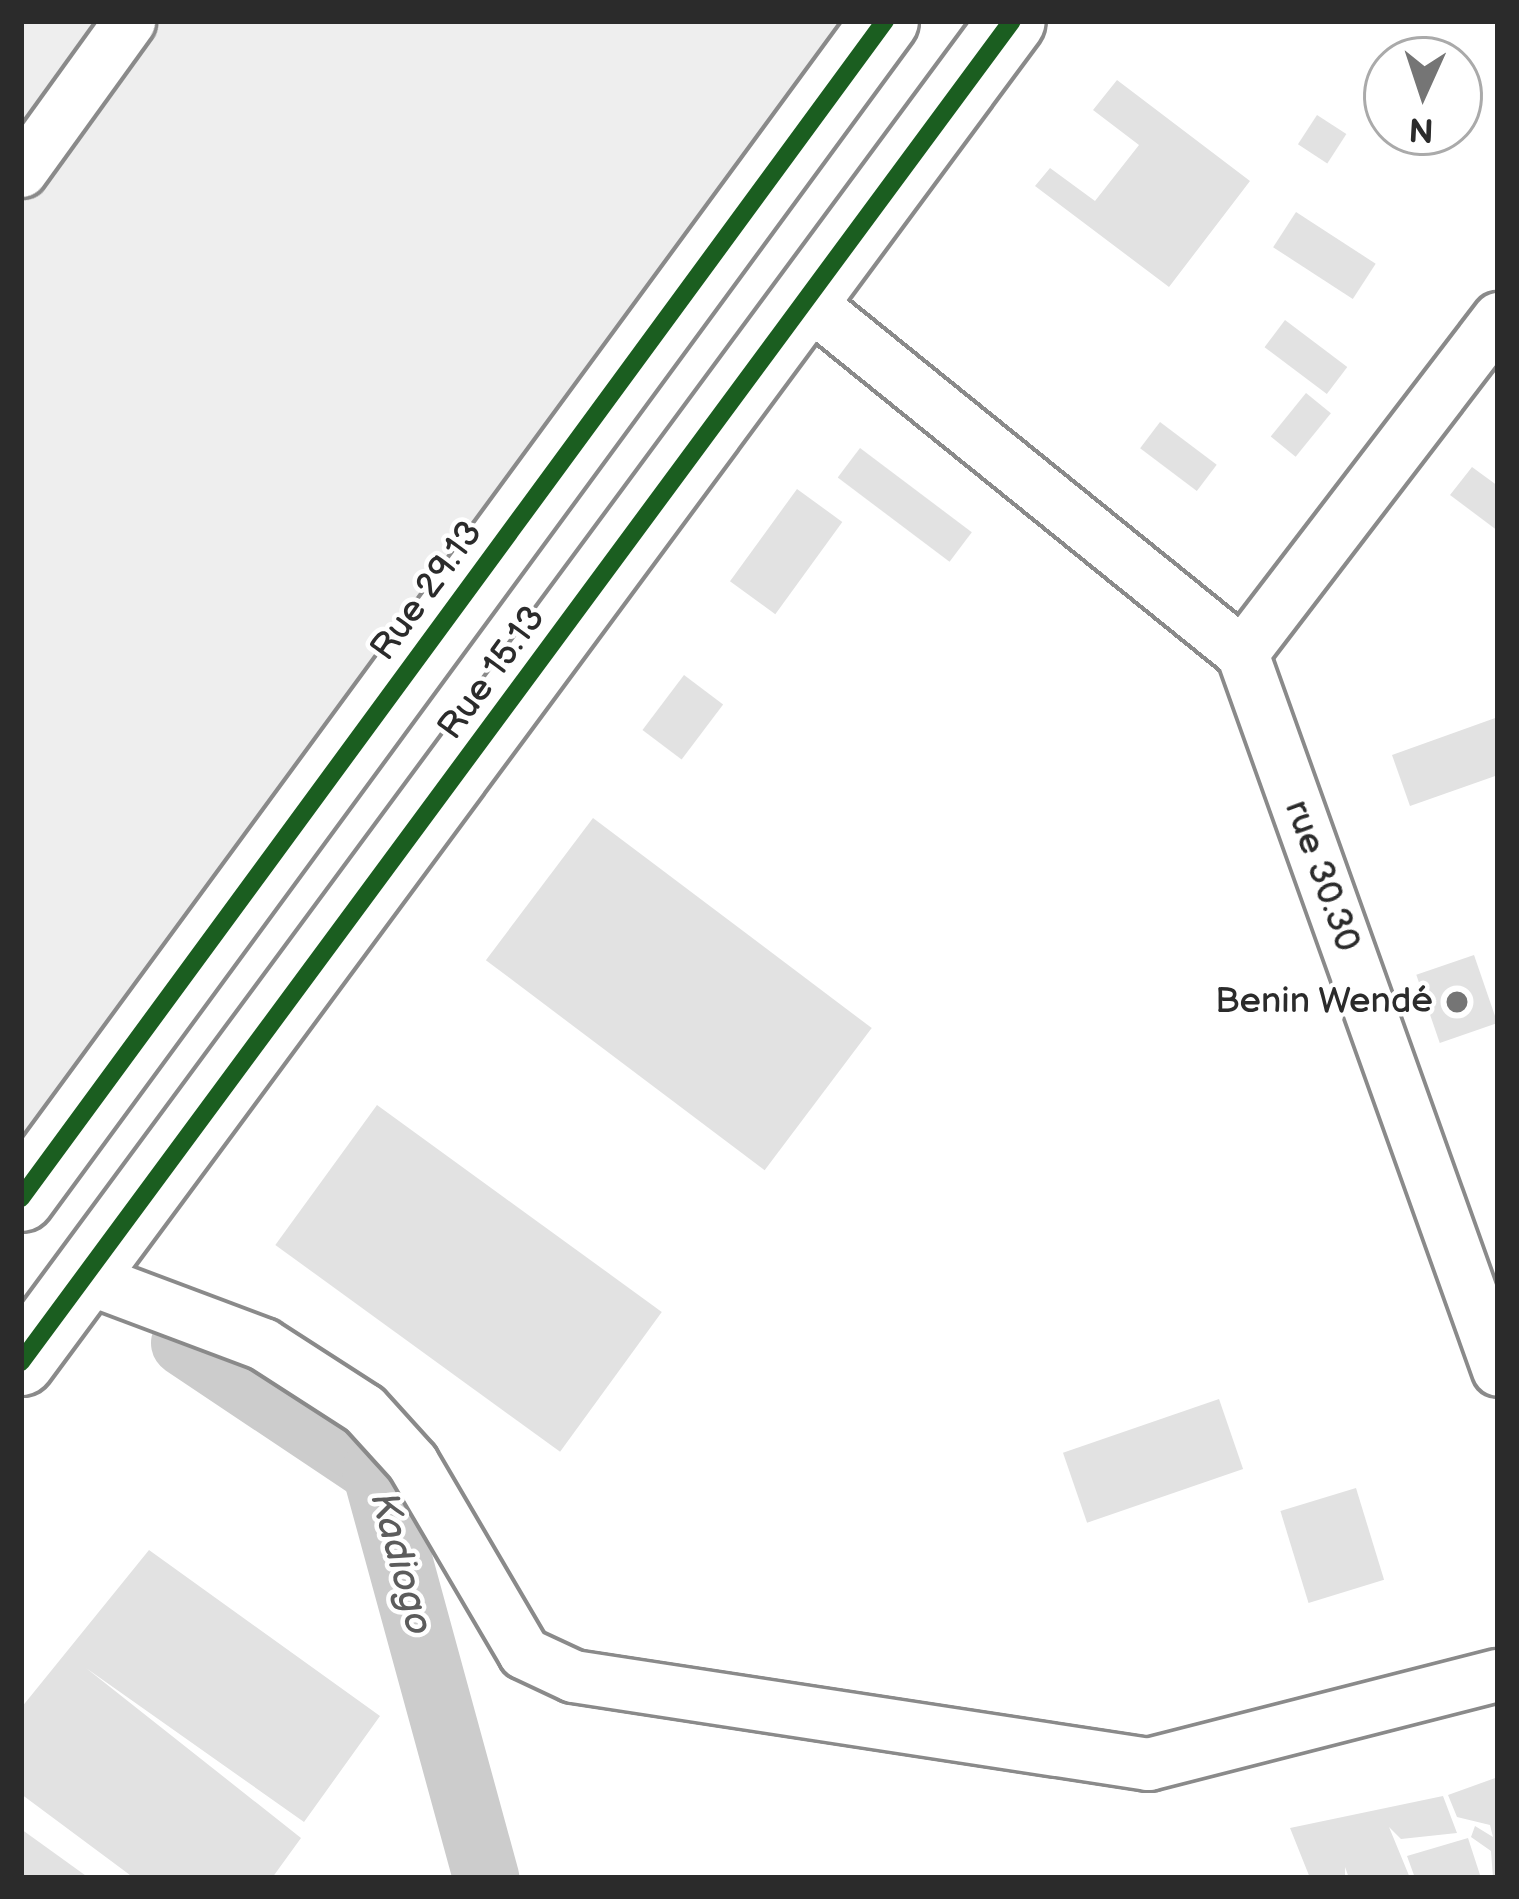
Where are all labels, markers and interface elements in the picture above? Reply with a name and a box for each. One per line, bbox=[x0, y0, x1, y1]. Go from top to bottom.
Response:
north arrow bbox=[1363, 36, 1483, 156]
text: N bbox=[1408, 108, 1435, 150]
street label: Rue 29.13 bbox=[362, 513, 492, 669]
street label: Rue 15.13 bbox=[429, 598, 555, 748]
street label: rue 30.30 bbox=[1275, 794, 1369, 958]
place label: Benin Wendé bbox=[1214, 980, 1433, 1024]
marker: Benin Wendé bbox=[1444, 989, 1470, 1015]
water label: Kadiogo bbox=[359, 1488, 441, 1640]

